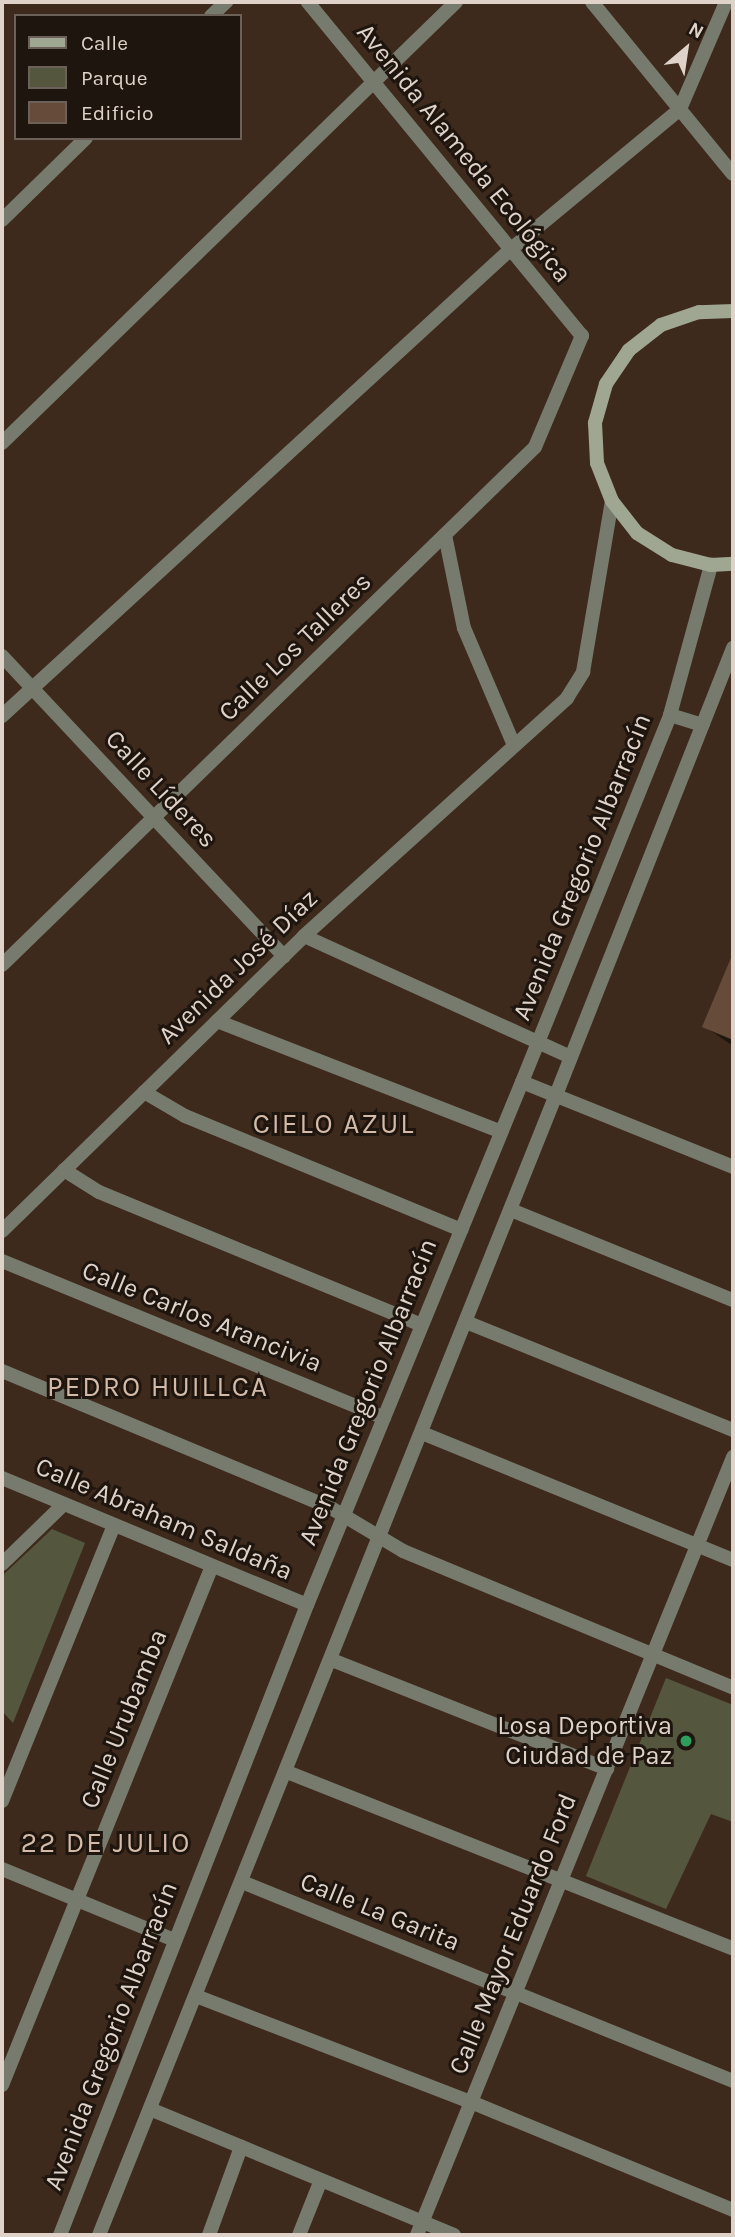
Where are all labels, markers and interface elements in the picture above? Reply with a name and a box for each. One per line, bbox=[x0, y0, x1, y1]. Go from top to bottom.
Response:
legend bbox=[14, 14, 242, 140]
north arrow bbox=[651, 14, 721, 84]
street label: Avenida Alameda Ecológica bbox=[350, 17, 578, 289]
text: N bbox=[685, 18, 707, 44]
text: Calle bbox=[81, 31, 128, 55]
text: Parque bbox=[81, 66, 148, 90]
text: Edificio bbox=[81, 101, 154, 125]
street label: Calle Los Talleres bbox=[212, 566, 378, 728]
street label: Avenida Gregorio Albarracín bbox=[506, 709, 658, 1025]
street label: Calle Líderes bbox=[99, 724, 223, 854]
street label: Avenida José Díaz bbox=[152, 883, 324, 1051]
district label: CIELO AZUL bbox=[254, 1107, 414, 1141]
street label: Avenida Gregorio Albarracín bbox=[292, 1234, 444, 1550]
street label: Calle Carlos Arancivia bbox=[78, 1255, 326, 1379]
district label: PEDRO HUILLCA bbox=[49, 1370, 267, 1404]
street label: Calle Abraham Saldaña bbox=[31, 1451, 297, 1587]
street label: Calle Urubamba bbox=[74, 1625, 174, 1813]
place label: Losa Deportiva Ciudad de Paz bbox=[497, 1710, 672, 1772]
marker: Losa Deportiva Ciudad de Paz bbox=[678, 1733, 694, 1749]
street label: Calle Mayor Eduardo Ford bbox=[442, 1789, 584, 2079]
district label: 22 DE JULIO bbox=[22, 1826, 190, 1860]
street label: Calle La Garita bbox=[296, 1866, 464, 1958]
street label: Avenida Gregorio Albarracín bbox=[38, 1877, 184, 2195]

